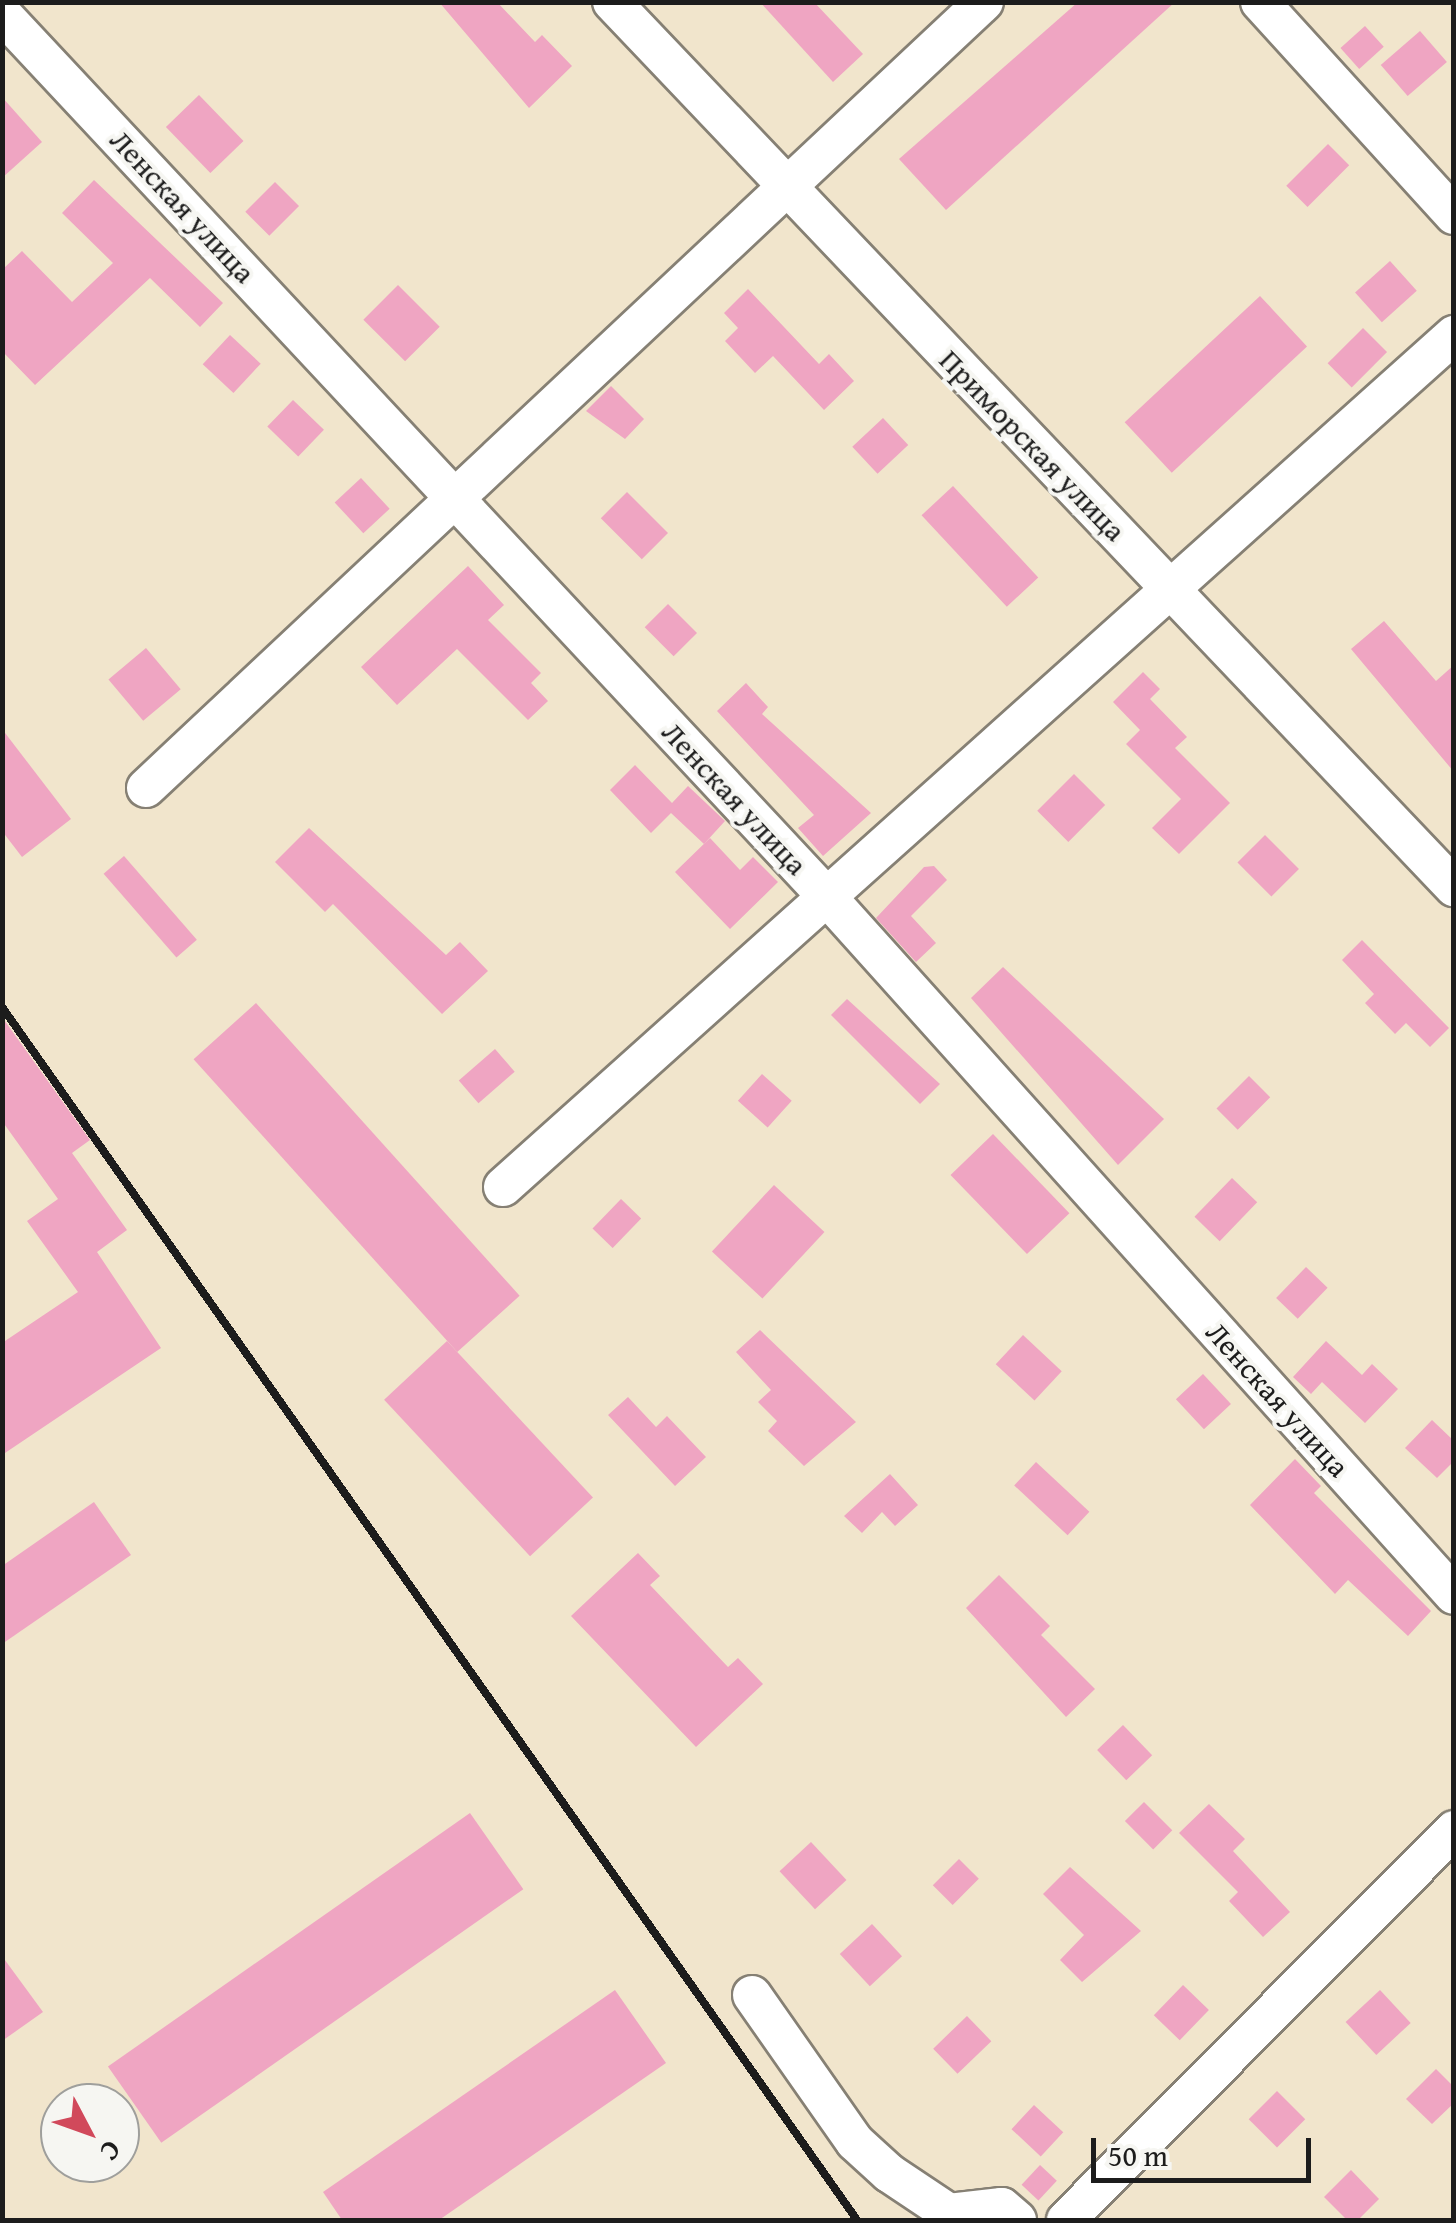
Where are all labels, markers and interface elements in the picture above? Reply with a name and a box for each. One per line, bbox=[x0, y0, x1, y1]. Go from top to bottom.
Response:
street label: Ленская улица bbox=[103, 122, 263, 290]
street label: Приморская улица bbox=[932, 342, 1134, 548]
street label: Ленская улица bbox=[655, 714, 815, 882]
street label: Ленская улица bbox=[1199, 1314, 1357, 1484]
north arrow bbox=[40, 2083, 140, 2183]
scale bar bbox=[1096, 2118, 1316, 2180]
text: С bbox=[91, 2132, 132, 2171]
text: 50 m bbox=[1108, 2133, 1168, 2177]

